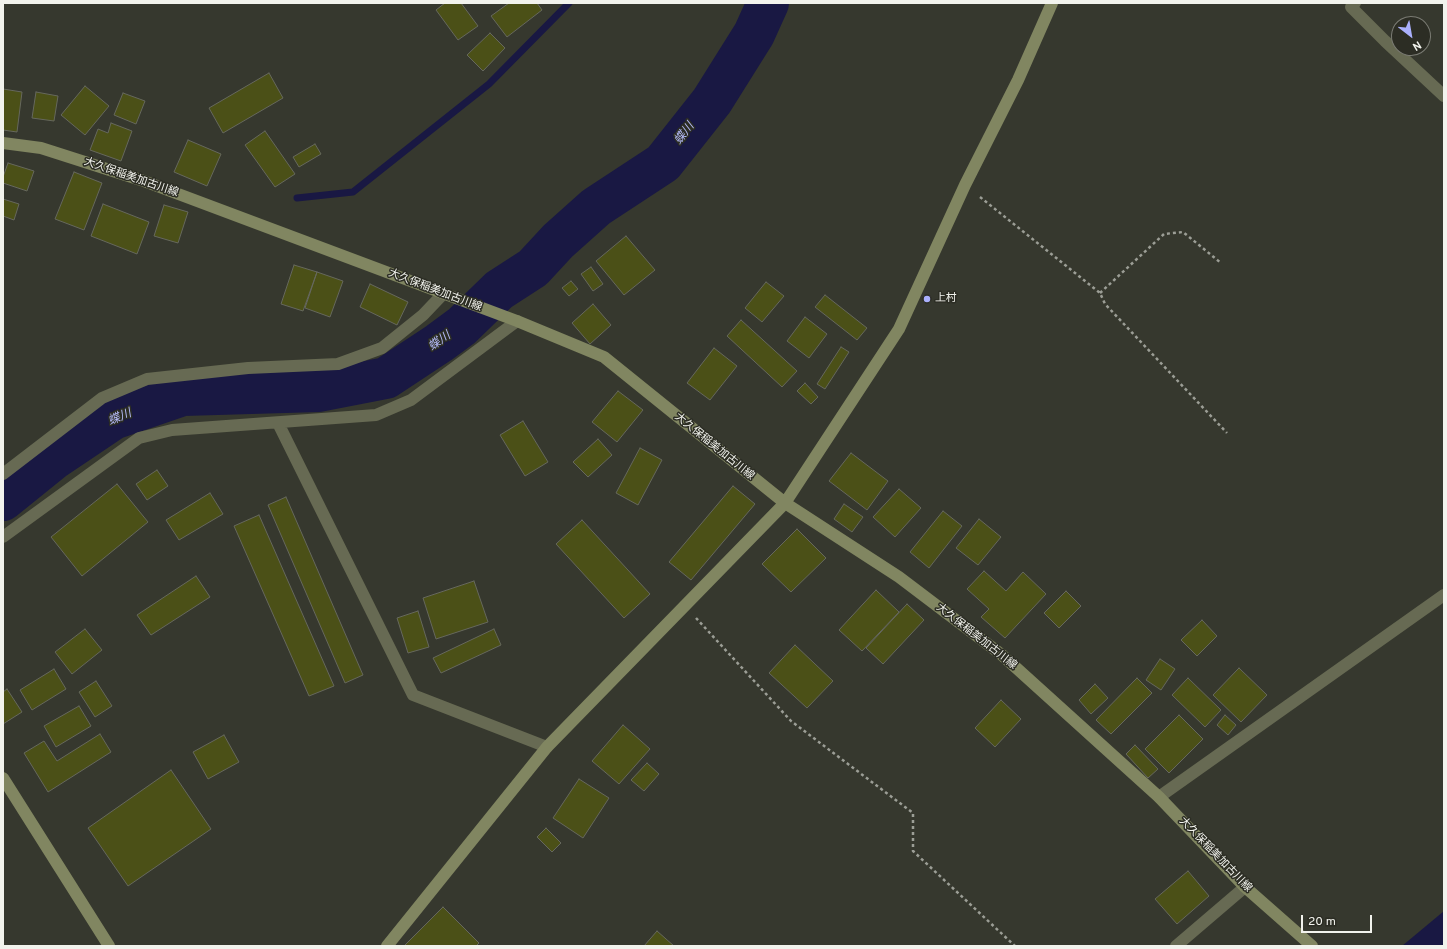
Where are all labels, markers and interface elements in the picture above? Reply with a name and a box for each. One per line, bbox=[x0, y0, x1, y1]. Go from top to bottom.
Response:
north arrow bbox=[1391, 16, 1431, 56]
text: N bbox=[1410, 37, 1424, 53]
water label: 蝶川 bbox=[672, 120, 698, 148]
street label: 大久保稲美加古川線 bbox=[82, 156, 180, 200]
street label: 大久保稲美加古川線 bbox=[386, 267, 484, 315]
place label: 上村 bbox=[935, 292, 957, 306]
marker: 上村 bbox=[922, 294, 932, 304]
water label: 蝶川 bbox=[426, 329, 454, 355]
water label: 蝶川 bbox=[106, 407, 134, 429]
street label: 大久保稲美加古川線 bbox=[671, 411, 757, 483]
street label: 大久保稲美加古川線 bbox=[933, 601, 1019, 673]
street label: 大久保稲美加古川線 bbox=[1176, 815, 1254, 895]
scale bar bbox=[1303, 907, 1374, 933]
text: 20 m bbox=[1308, 914, 1336, 930]

